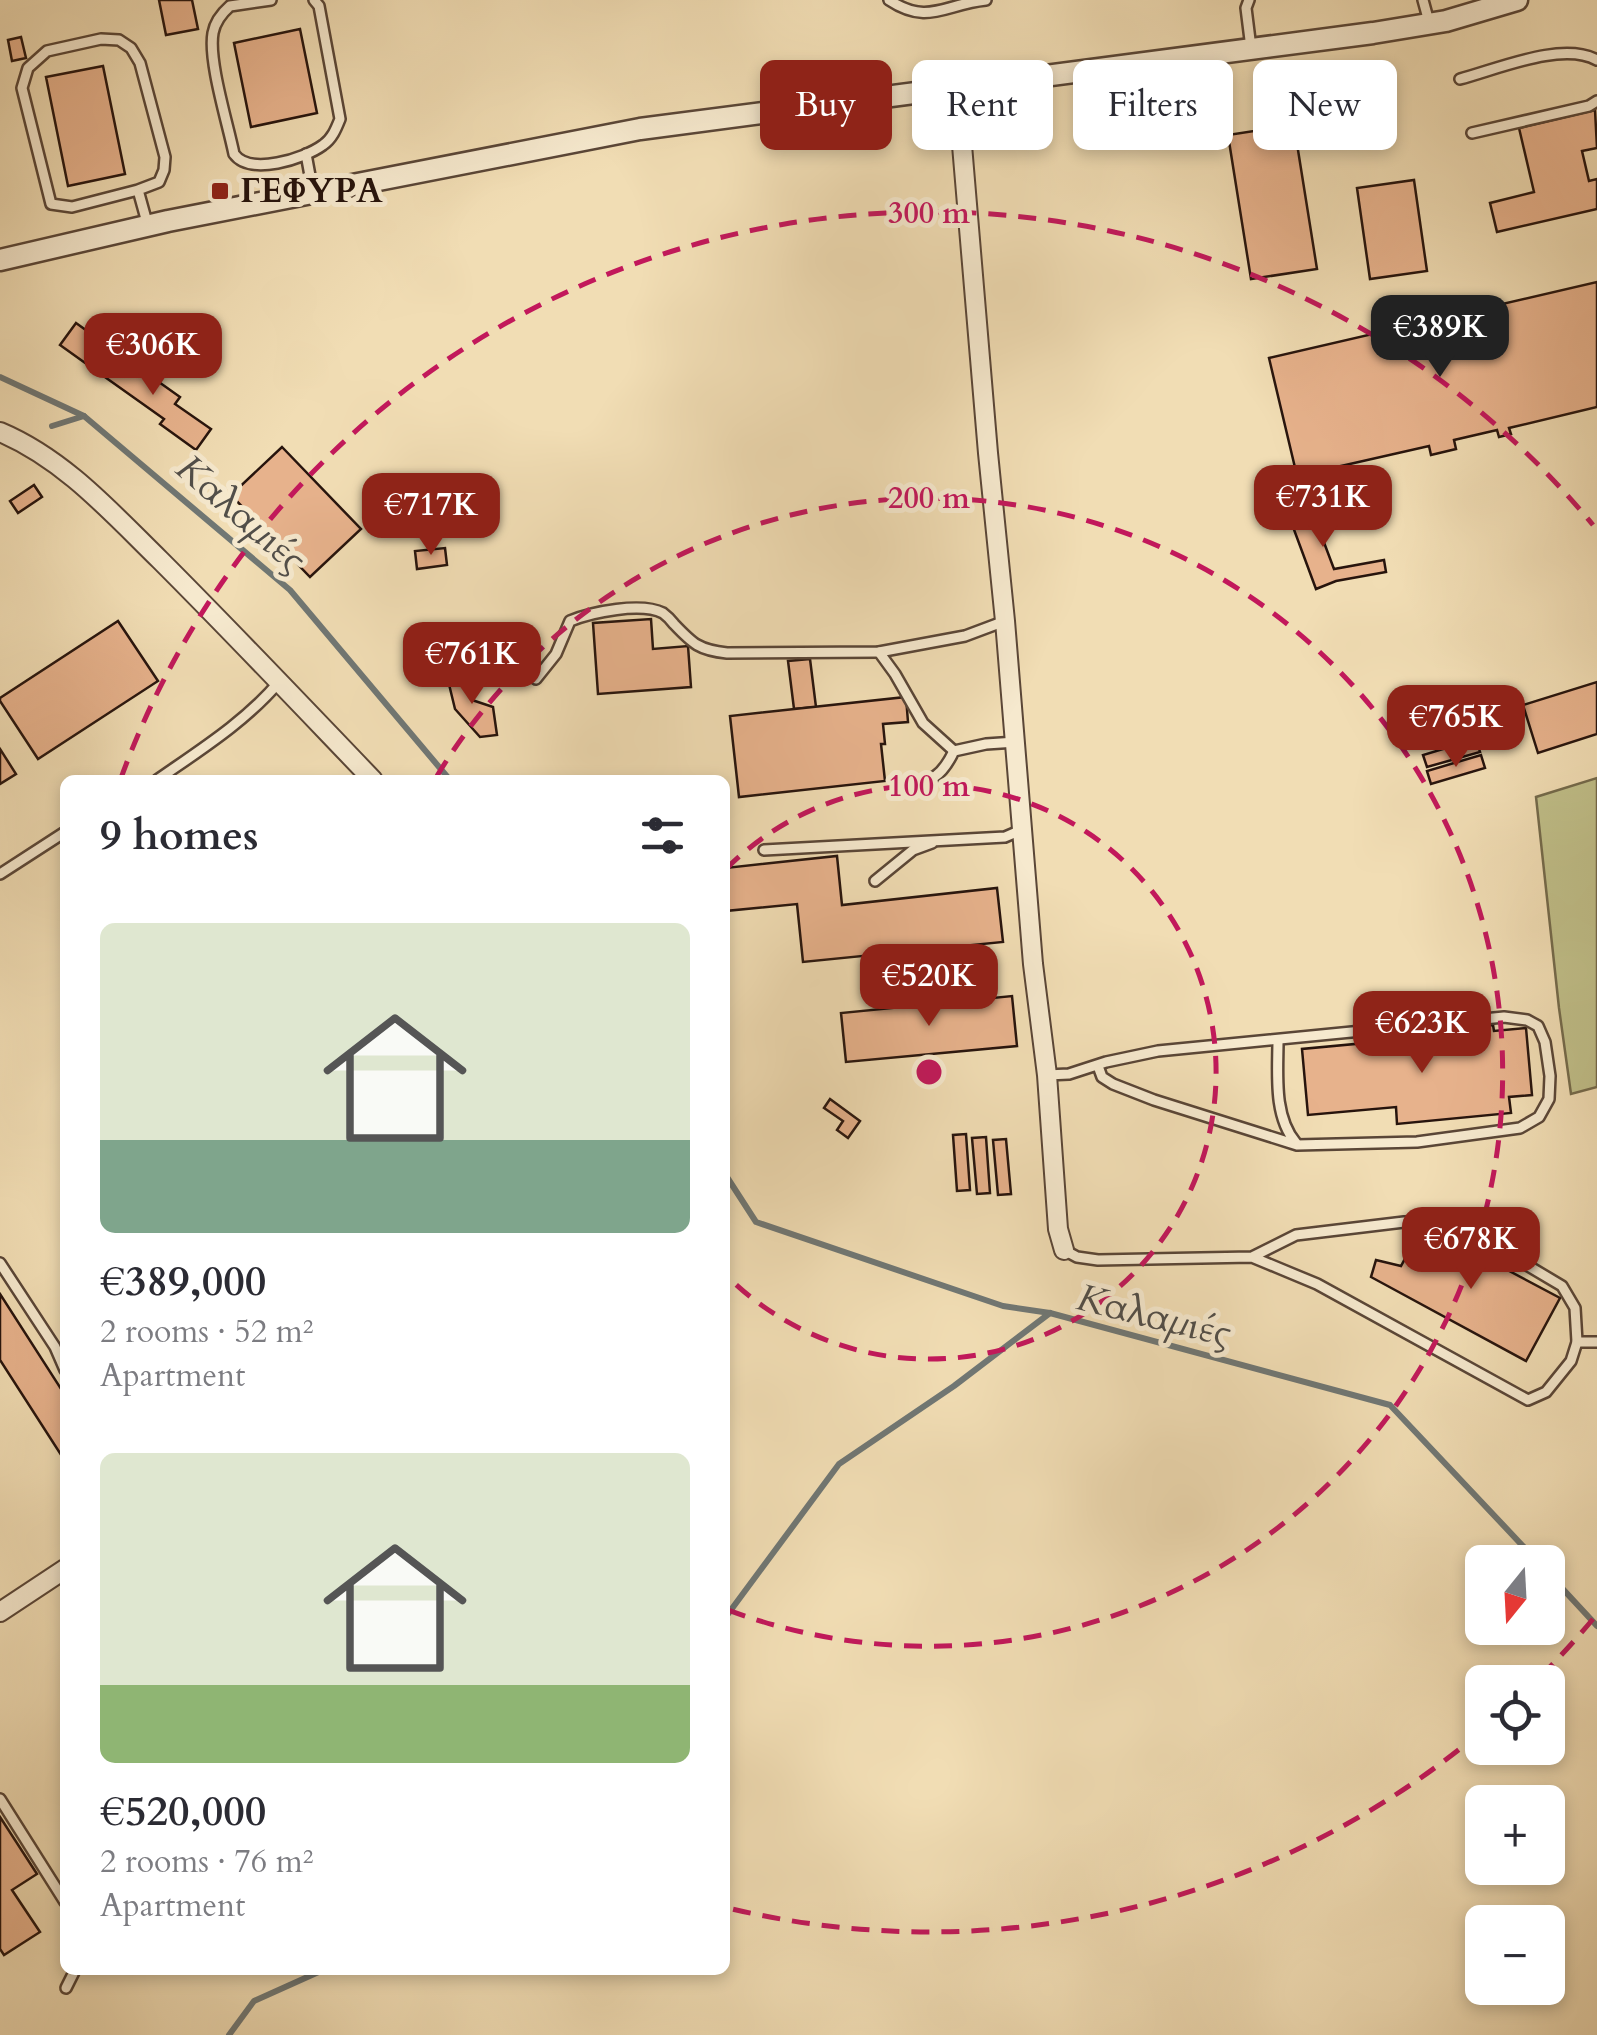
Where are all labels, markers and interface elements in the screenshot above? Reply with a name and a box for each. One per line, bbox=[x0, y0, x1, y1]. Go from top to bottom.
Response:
chip: Buy bbox=[760, 60, 892, 150]
chip: Rent bbox=[912, 60, 1053, 150]
chip: Filters bbox=[1073, 60, 1233, 150]
chip: New bbox=[1253, 60, 1397, 150]
place label: ΓΕΦΥΡΑ bbox=[240, 167, 383, 215]
marker: ΓΕΦΥΡΑ bbox=[209, 180, 231, 202]
text: 300 m bbox=[888, 193, 970, 234]
pin: €389K bbox=[1370, 295, 1510, 380]
text: €389K bbox=[1393, 305, 1487, 349]
pin: €306K bbox=[83, 313, 223, 398]
text: €306K bbox=[106, 323, 200, 367]
water label: Καλαμιές bbox=[165, 443, 317, 585]
pin: €731K bbox=[1253, 465, 1393, 550]
pin: €717K bbox=[361, 473, 501, 558]
text: €731K bbox=[1276, 475, 1370, 519]
text: 200 m bbox=[888, 478, 970, 519]
text: €717K bbox=[384, 483, 478, 527]
pin: €761K bbox=[402, 622, 542, 707]
text: €761K bbox=[425, 632, 519, 676]
pin: €765K bbox=[1386, 685, 1526, 770]
text: €765K bbox=[1409, 695, 1503, 739]
text: 100 m bbox=[888, 766, 970, 807]
text: 9 homes bbox=[100, 807, 258, 864]
icon: filters bbox=[635, 808, 690, 863]
pin: €520K bbox=[859, 944, 999, 1029]
text: €520K bbox=[882, 954, 976, 998]
icon: home bbox=[305, 988, 485, 1168]
pin: €623K bbox=[1352, 991, 1492, 1076]
text: €623K bbox=[1375, 1001, 1469, 1045]
centre of rings bbox=[911, 1054, 947, 1090]
pin: €678K bbox=[1401, 1207, 1541, 1292]
text: €678K bbox=[1424, 1217, 1518, 1261]
text: €389,000 bbox=[100, 1253, 266, 1310]
water label: Καλαμιές bbox=[1071, 1272, 1237, 1360]
text: 2 rooms · 52 m² bbox=[100, 1310, 313, 1354]
text: Apartment bbox=[100, 1354, 245, 1398]
icon: home bbox=[305, 1518, 485, 1698]
north arrow bbox=[1465, 1545, 1565, 1645]
map controls bbox=[1465, 1545, 1565, 2005]
button: locate bbox=[1465, 1665, 1565, 1765]
text: €520,000 bbox=[100, 1783, 266, 1840]
button: + bbox=[1465, 1785, 1565, 1885]
text: 2 rooms · 76 m² bbox=[100, 1840, 313, 1884]
text: Apartment bbox=[100, 1884, 245, 1928]
button: − bbox=[1465, 1905, 1565, 2005]

